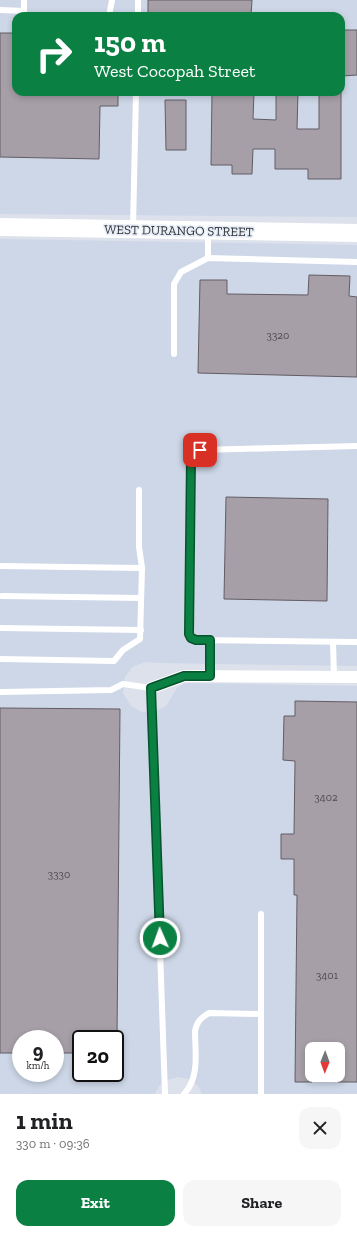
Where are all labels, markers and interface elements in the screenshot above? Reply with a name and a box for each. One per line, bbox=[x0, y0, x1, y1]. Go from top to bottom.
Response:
text: 150 m bbox=[94, 26, 166, 59]
icon: right bbox=[28, 28, 80, 80]
text: West Cocopah Street bbox=[94, 60, 256, 82]
street label: WEST DURANGO STREET bbox=[104, 222, 254, 239]
house number: 3320 bbox=[267, 329, 289, 342]
pin bbox=[183, 433, 217, 467]
icon: arrive bbox=[189, 439, 211, 461]
house number: 3402 bbox=[314, 791, 338, 804]
house number: 3330 bbox=[48, 868, 70, 881]
position arrow bbox=[139, 917, 181, 959]
house number: 3401 bbox=[316, 969, 339, 982]
speed limit sign: 20 bbox=[72, 1030, 124, 1082]
text: 9 bbox=[33, 1039, 43, 1063]
north arrow bbox=[305, 1042, 345, 1082]
map controls bbox=[305, 1042, 345, 1082]
text: km/h bbox=[27, 1060, 49, 1072]
text: 1 min bbox=[16, 1106, 73, 1135]
button: close bbox=[299, 1107, 341, 1149]
text: 330 m · 09:36 bbox=[16, 1136, 90, 1151]
button: Exit bbox=[16, 1180, 175, 1226]
button: Share bbox=[183, 1180, 341, 1226]

